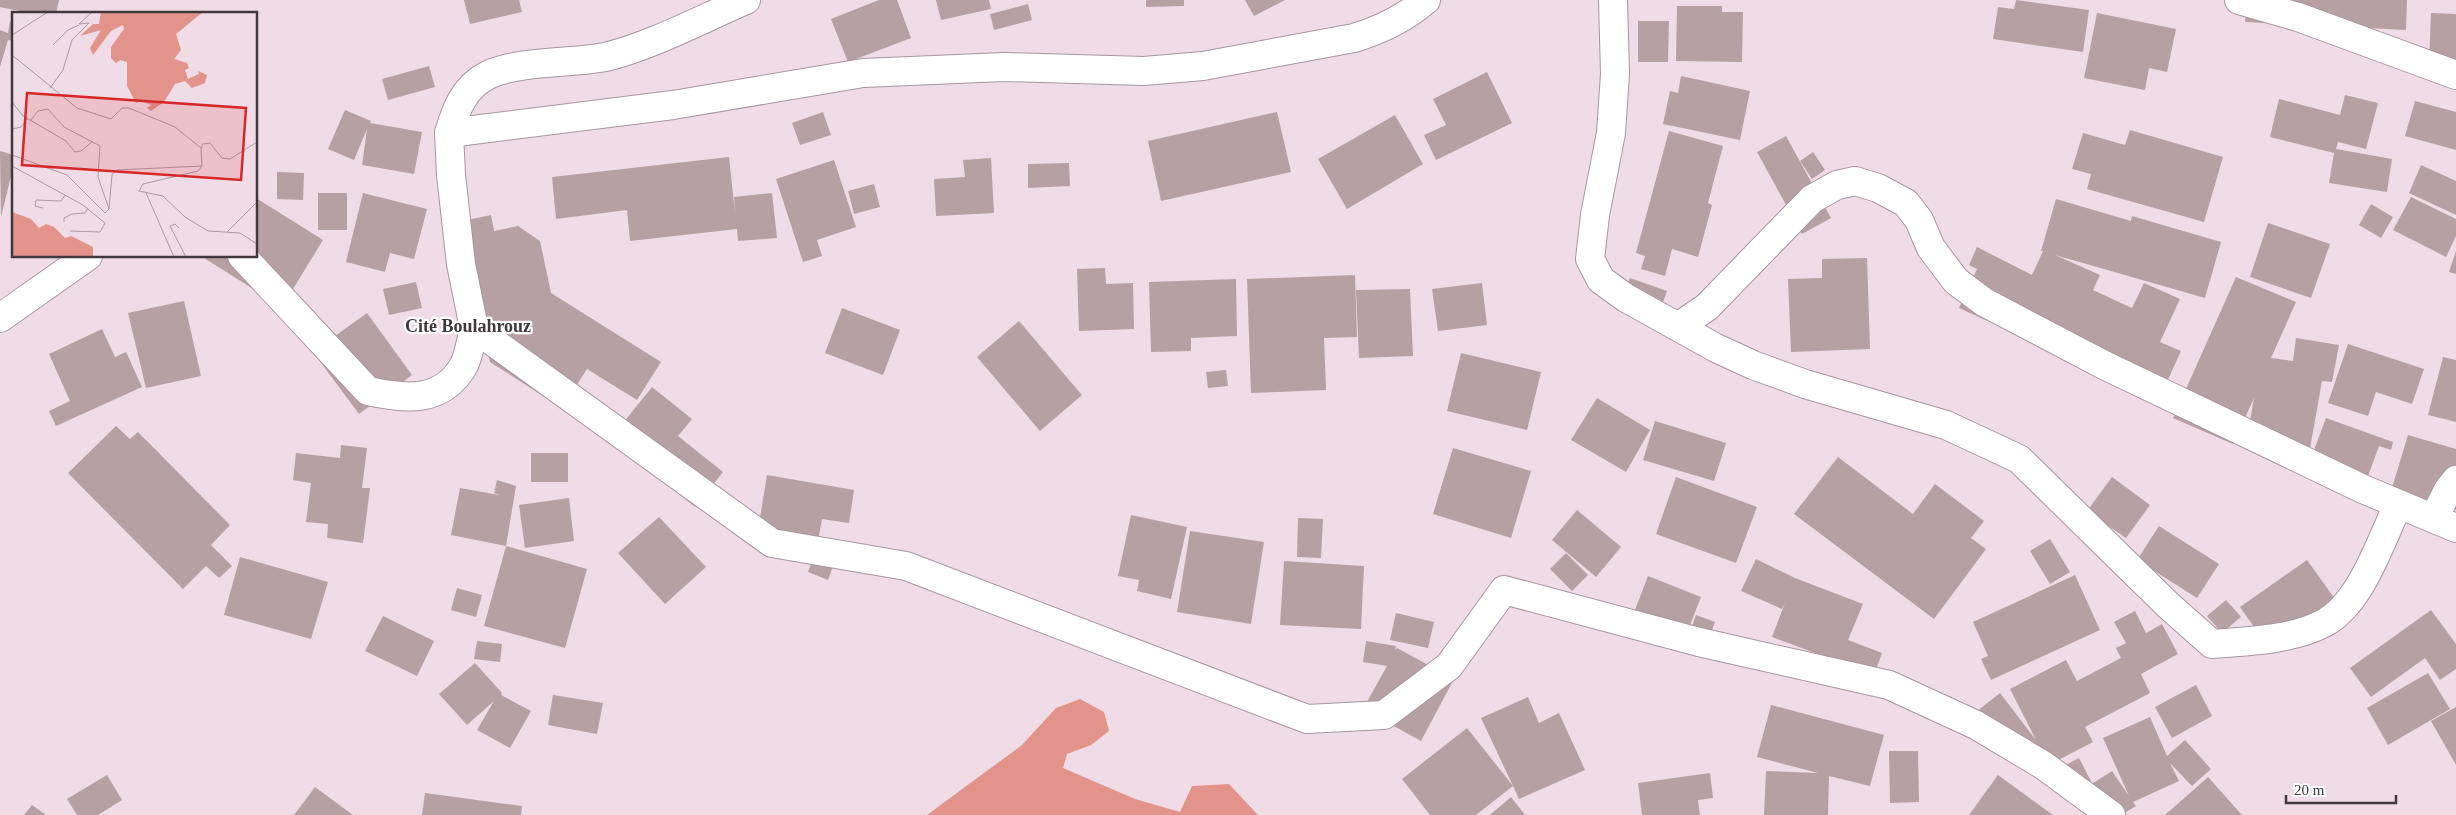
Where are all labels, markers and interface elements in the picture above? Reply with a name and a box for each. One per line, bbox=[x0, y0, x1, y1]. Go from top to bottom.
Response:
inset map bbox=[12, 12, 258, 258]
district label: Cité Boulahrouz bbox=[405, 316, 531, 336]
scale bar bbox=[2286, 772, 2396, 804]
text: 20 m bbox=[2294, 782, 2325, 798]

